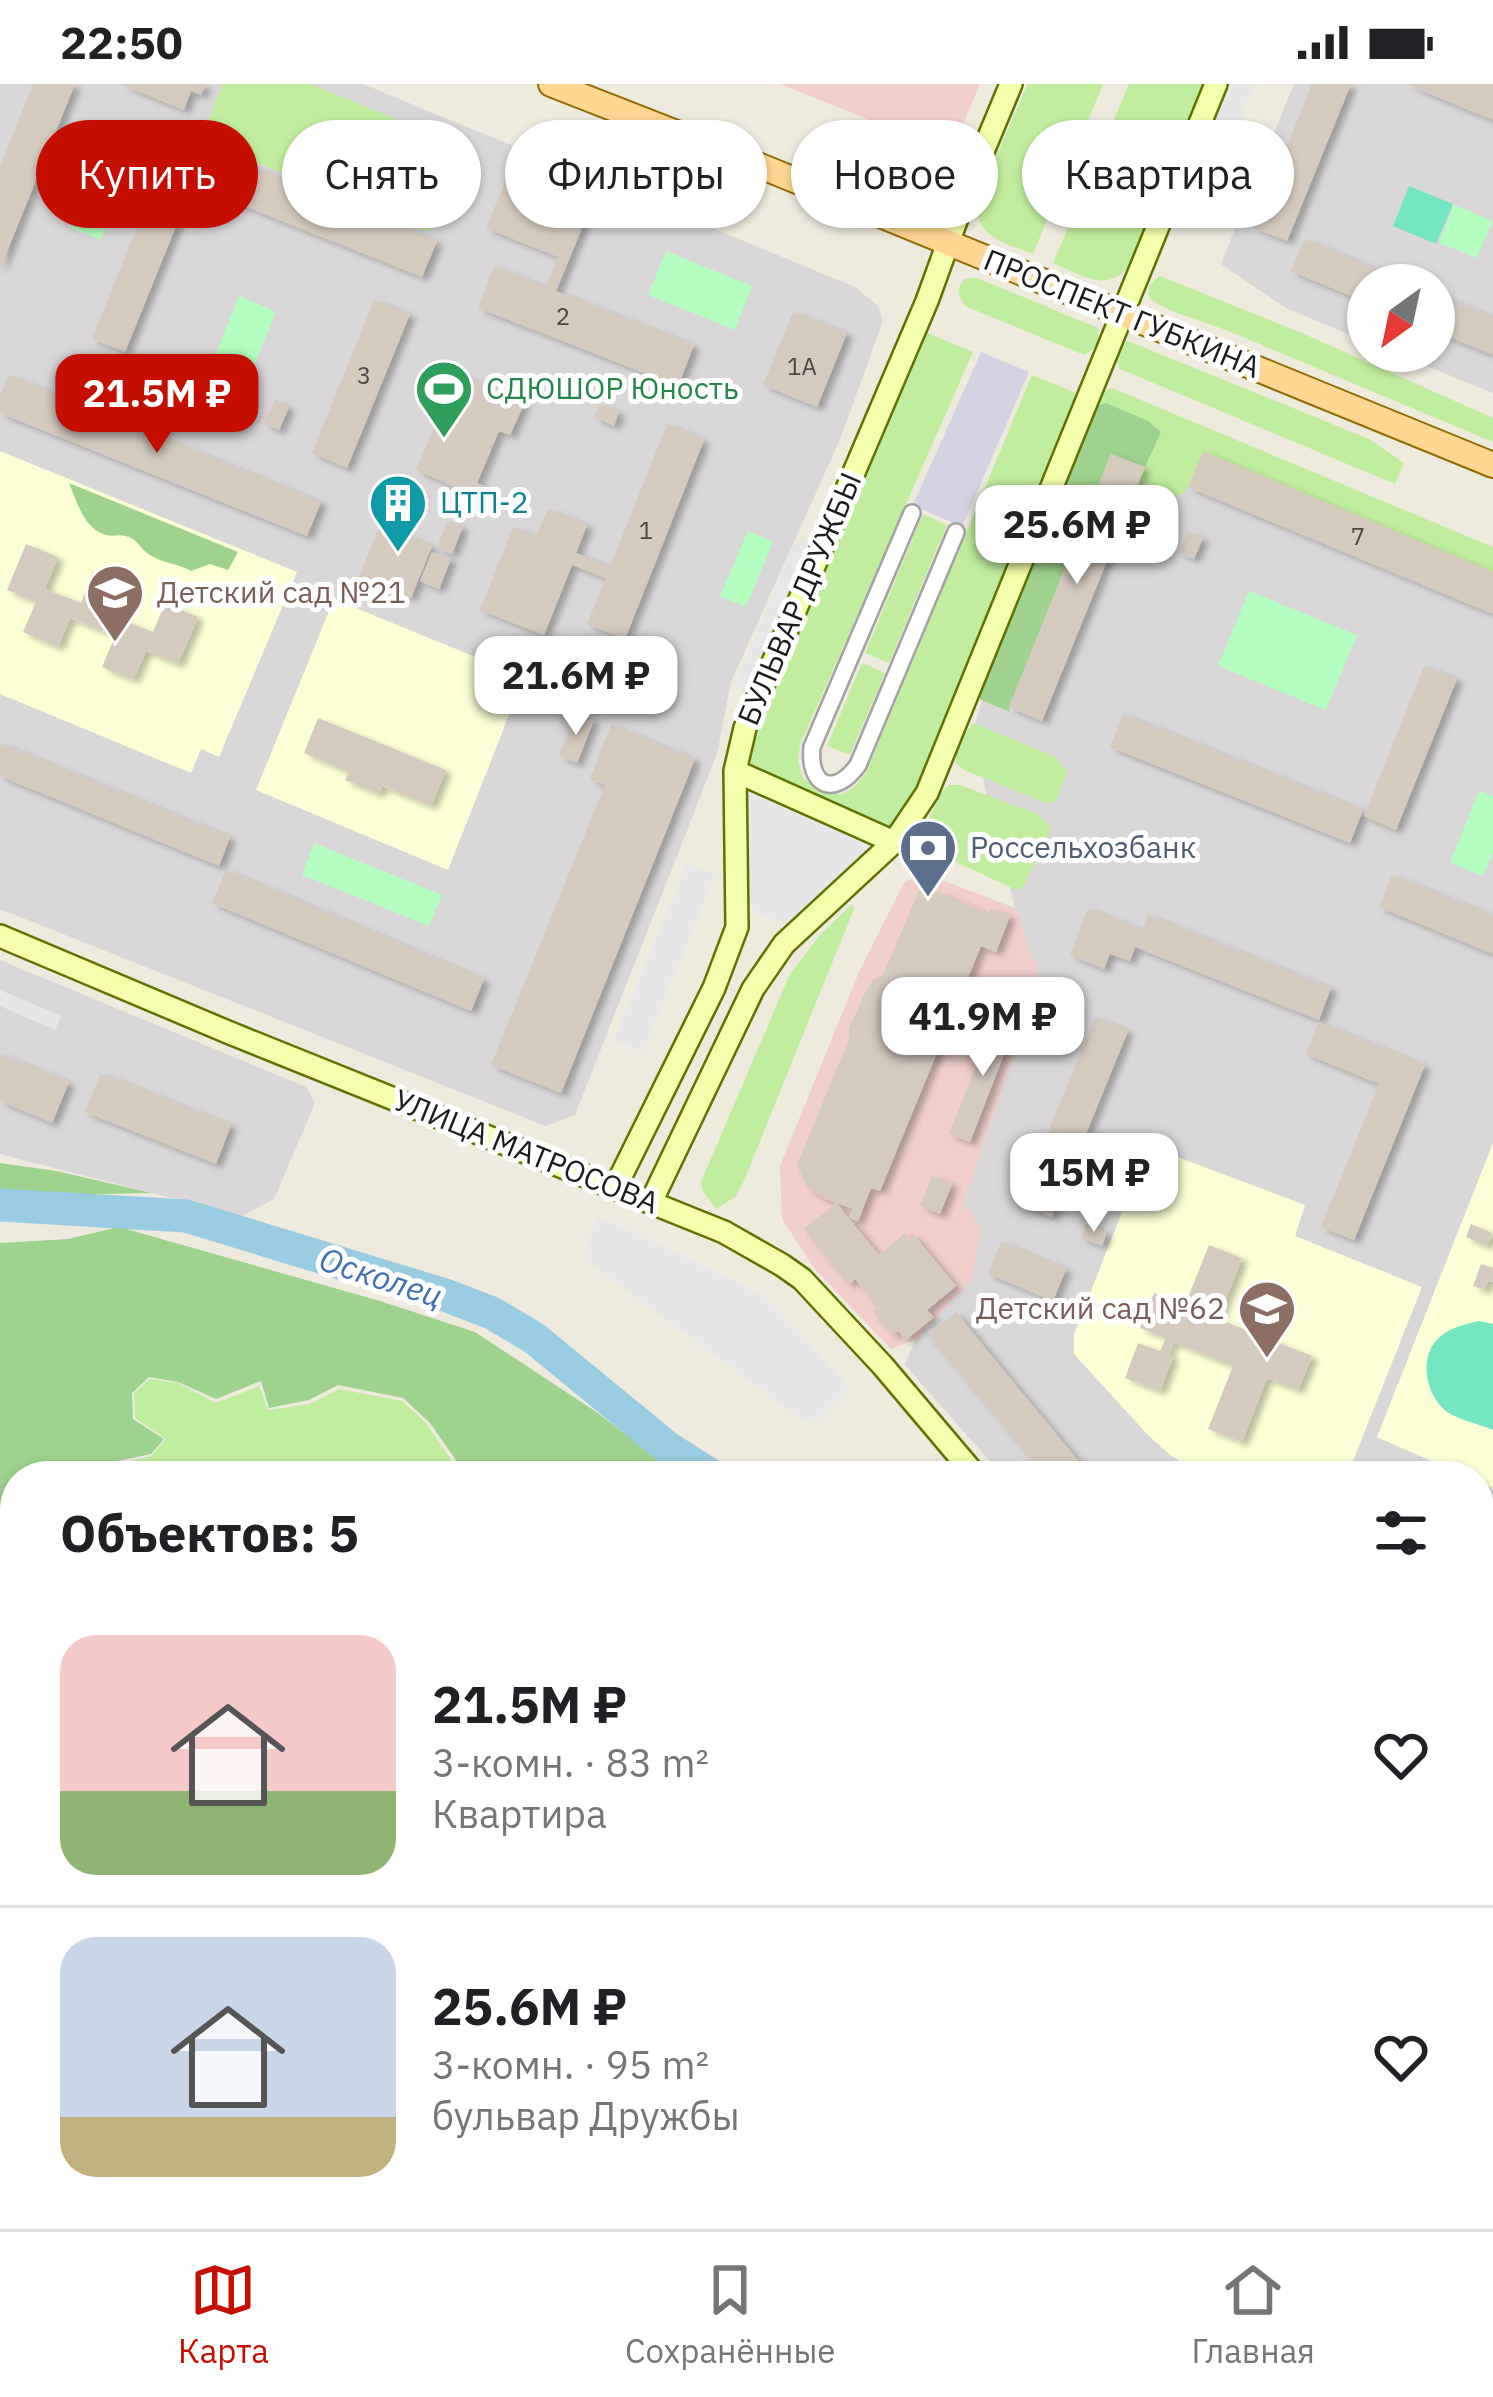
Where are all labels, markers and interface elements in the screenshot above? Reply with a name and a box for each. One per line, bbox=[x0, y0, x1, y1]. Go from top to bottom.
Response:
text: 22:50 bbox=[60, 13, 183, 71]
chip: Купить bbox=[36, 120, 258, 228]
chip: Снять bbox=[282, 120, 481, 228]
chip: Фильтры bbox=[505, 120, 767, 228]
chip: Новое bbox=[791, 120, 998, 228]
chip: Квартира bbox=[1022, 120, 1294, 228]
street label: ПРОСПЕКТ ГУБКИНА bbox=[979, 239, 1267, 386]
north arrow bbox=[1347, 264, 1455, 372]
map controls bbox=[1347, 264, 1455, 372]
house number: 2 bbox=[556, 300, 570, 332]
house number: 1А bbox=[787, 350, 817, 382]
pin: 21.5M ₽ bbox=[46, 354, 268, 456]
sports icon: СДЮШОР Юность bbox=[413, 358, 475, 440]
house number: 3 bbox=[357, 359, 371, 391]
text: 21.5M ₽ bbox=[82, 367, 232, 418]
place label: СДЮШОР Юность bbox=[486, 368, 739, 407]
street label: БУЛЬВАР ДРУЖБЫ bbox=[728, 466, 869, 731]
building icon: ЦТП-2 bbox=[367, 472, 429, 554]
place label: ЦТП-2 bbox=[440, 482, 529, 521]
pin: 25.6M ₽ bbox=[966, 485, 1188, 587]
text: 25.6M ₽ bbox=[1002, 498, 1152, 549]
house number: 1 bbox=[639, 514, 653, 546]
house number: 7 bbox=[1351, 520, 1365, 552]
school or university icon: Детский сад №21 bbox=[84, 562, 146, 644]
place label: Детский сад №21 bbox=[157, 572, 406, 611]
pin: 21.6M ₽ bbox=[465, 636, 687, 738]
text: 21.6M ₽ bbox=[501, 649, 651, 700]
bank icon: Россельхозбанк bbox=[897, 817, 959, 899]
place label: Россельхозбанк bbox=[970, 827, 1196, 866]
pin: 41.9M ₽ bbox=[872, 977, 1094, 1079]
text: 41.9M ₽ bbox=[908, 990, 1058, 1041]
street label: УЛИЦА МАТРОСОВА bbox=[388, 1080, 665, 1222]
pin: 15M ₽ bbox=[1010, 1133, 1178, 1235]
text: 15M ₽ bbox=[1037, 1146, 1151, 1197]
water label: Осколец bbox=[314, 1236, 448, 1317]
school or university icon: Детский сад №62 bbox=[1236, 1278, 1298, 1360]
place label: Детский сад №62 bbox=[976, 1288, 1225, 1327]
text: Объектов: 5 bbox=[60, 1500, 359, 1566]
icon: filters bbox=[1368, 1500, 1434, 1566]
text: 21.5M ₽ bbox=[432, 1671, 627, 1737]
icon: home bbox=[156, 1683, 300, 1827]
icon: heart bbox=[1368, 1722, 1434, 1788]
text: 3-комн. · 83 m² bbox=[432, 1737, 709, 1788]
text: Квартира bbox=[432, 1788, 607, 1839]
text: 25.6M ₽ bbox=[432, 1973, 627, 2039]
icon: home bbox=[156, 1985, 300, 2129]
icon: heart bbox=[1368, 2024, 1434, 2090]
text: 3-комн. · 95 m² bbox=[432, 2039, 709, 2090]
text: бульвар Дружбы bbox=[432, 2090, 740, 2141]
tab: Карта bbox=[178, 2257, 269, 2372]
tab: Сохранённые bbox=[625, 2257, 835, 2372]
tab: Главная bbox=[1192, 2257, 1315, 2372]

